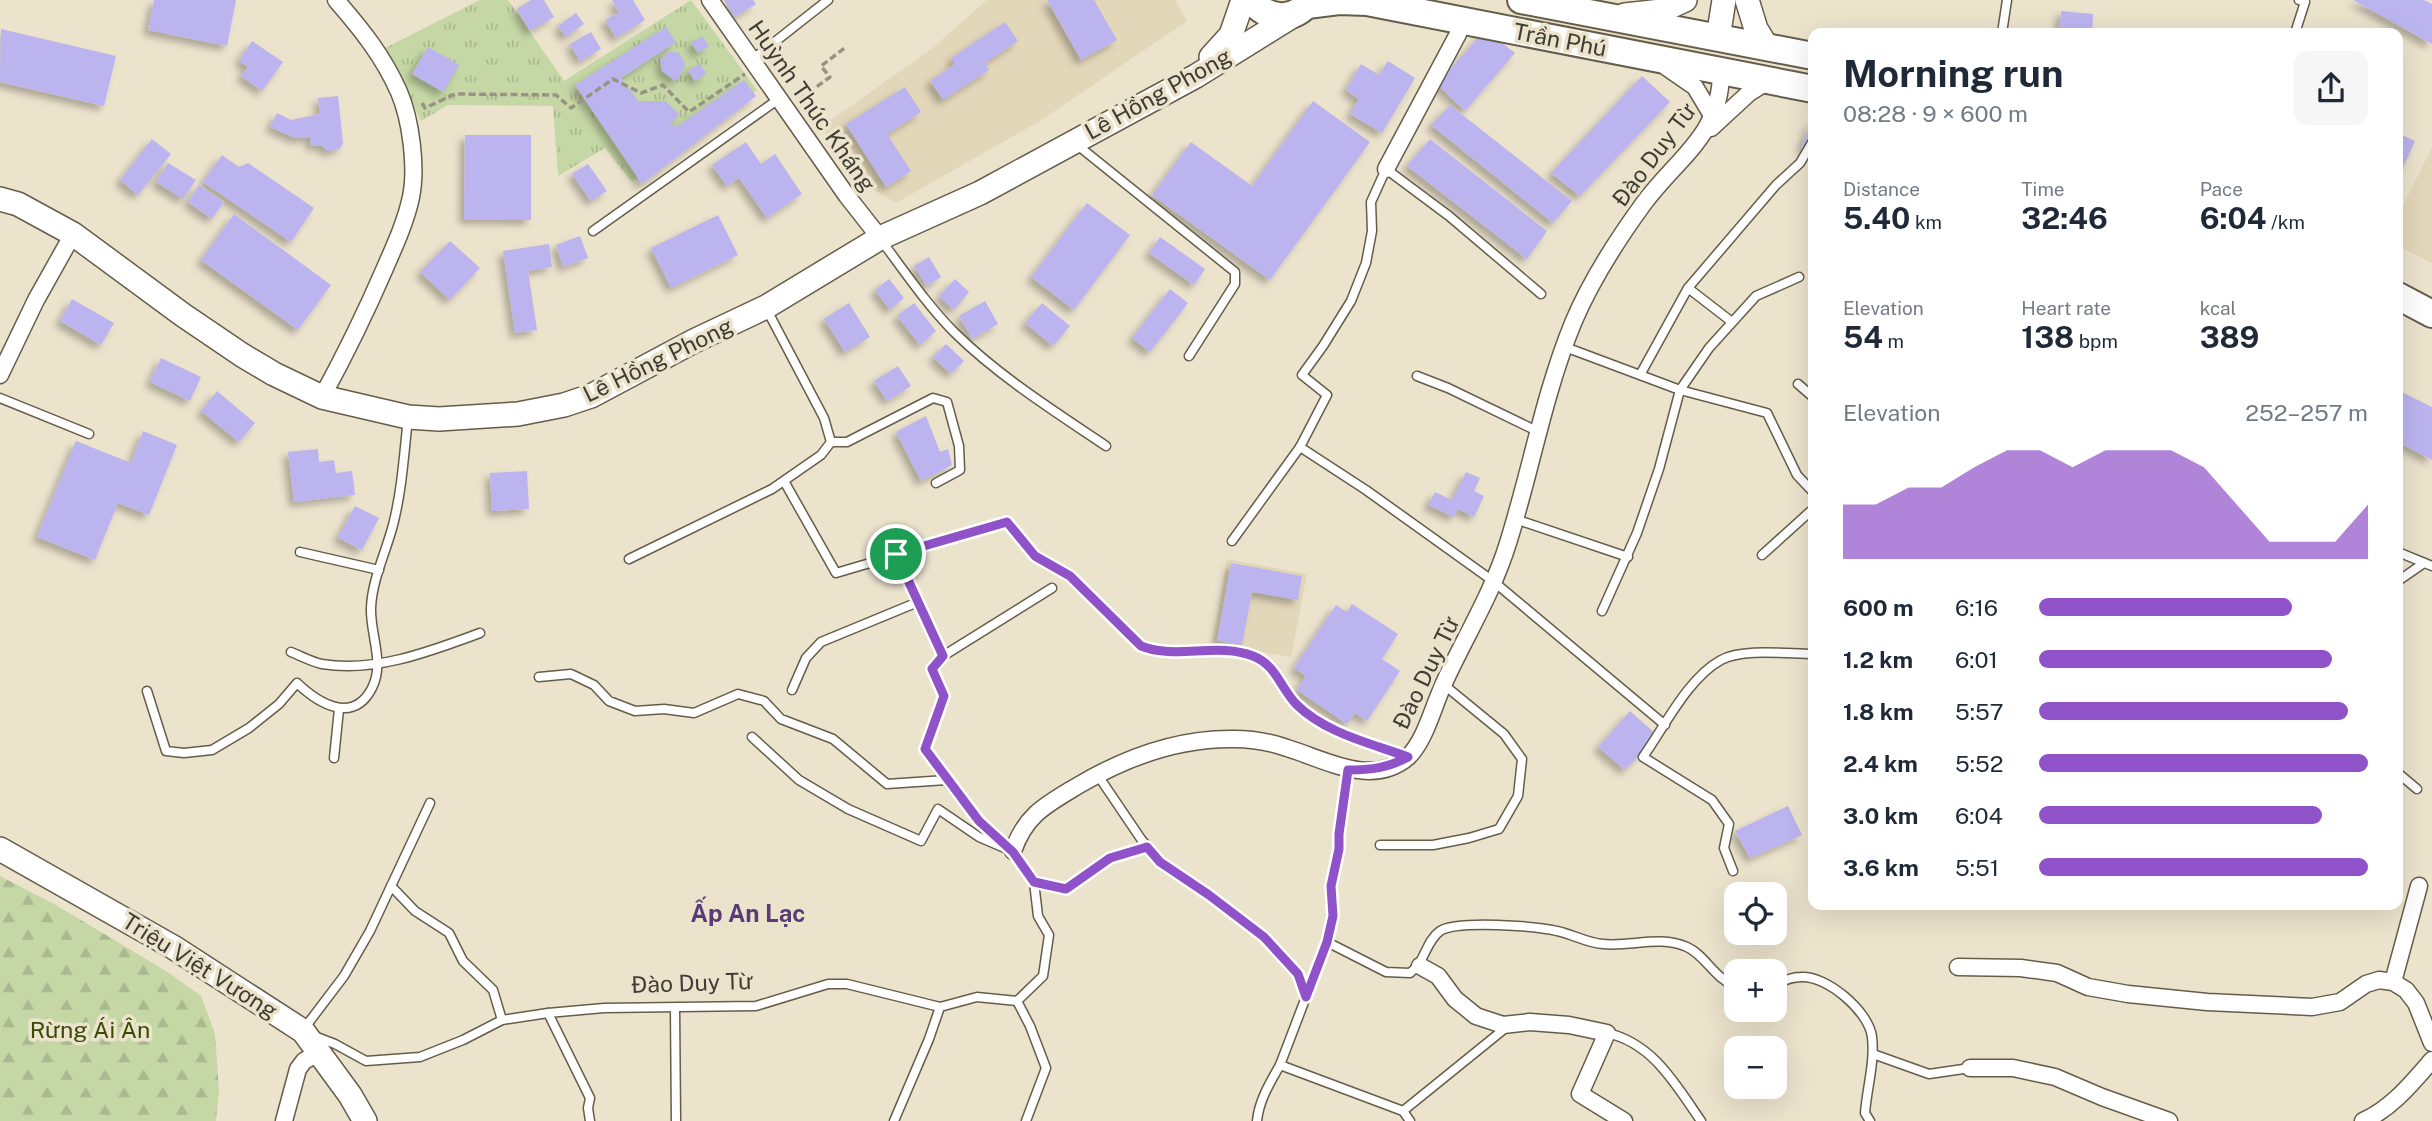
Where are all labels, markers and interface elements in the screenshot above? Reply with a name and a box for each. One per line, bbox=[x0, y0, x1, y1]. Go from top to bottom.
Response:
street label: Huỳnh Thúc Kháng bbox=[743, 15, 882, 197]
street label: Trần Phú bbox=[1511, 17, 1609, 62]
street label: Lê Hồng Phong bbox=[1080, 42, 1236, 145]
text: Morning run bbox=[1843, 51, 2064, 96]
button: share bbox=[2294, 51, 2368, 125]
street label: Đào Duy Từ bbox=[1606, 98, 1701, 212]
text: 08:28 · 9 × 600 m bbox=[1843, 100, 2028, 127]
text: Distance bbox=[1843, 178, 1920, 200]
text: Time bbox=[2021, 178, 2065, 200]
text: Pace bbox=[2200, 178, 2243, 200]
text: 5.40 bbox=[1843, 200, 1910, 236]
text: 32:46 bbox=[2021, 200, 2108, 236]
text: 6:04 bbox=[2200, 200, 2266, 236]
text: km bbox=[1910, 211, 1942, 233]
text: /km bbox=[2266, 211, 2305, 233]
text: Elevation bbox=[1843, 297, 1924, 319]
text: Heart rate bbox=[2021, 297, 2111, 319]
text: kcal bbox=[2200, 297, 2236, 319]
street label: Lê Hồng Phong bbox=[578, 312, 737, 408]
text: 54 bbox=[1843, 319, 1883, 355]
text: 138 bbox=[2021, 319, 2074, 355]
text: 389 bbox=[2200, 319, 2259, 355]
text: m bbox=[1883, 330, 1904, 352]
text: bpm bbox=[2074, 330, 2118, 352]
text: Elevation bbox=[1843, 399, 1941, 426]
text: 252–257 m bbox=[2245, 399, 2368, 426]
pin bbox=[866, 524, 926, 584]
icon: arrive bbox=[877, 535, 915, 573]
text: 600 m bbox=[1843, 594, 1913, 621]
text: 6:16 bbox=[1955, 594, 1998, 621]
street label: Đào Duy Từ bbox=[1387, 612, 1464, 733]
text: 1.2 km bbox=[1843, 646, 1913, 673]
text: 6:01 bbox=[1955, 646, 1998, 673]
text: 1.8 km bbox=[1843, 698, 1914, 725]
text: 5:57 bbox=[1955, 698, 2003, 725]
text: 2.4 km bbox=[1843, 750, 1918, 777]
text: 5:52 bbox=[1955, 750, 2003, 777]
text: 3.0 km bbox=[1843, 802, 1918, 829]
text: 6:04 bbox=[1955, 802, 2003, 829]
text: 3.6 km bbox=[1843, 854, 1919, 881]
text: 5:51 bbox=[1955, 854, 1999, 881]
map controls bbox=[1724, 882, 1787, 1099]
button: locate bbox=[1724, 882, 1787, 945]
district label: Ấp An Lạc bbox=[691, 896, 805, 927]
street label: Triệu Việt Vương bbox=[118, 907, 283, 1024]
button: + bbox=[1724, 959, 1787, 1022]
street label: Đào Duy Từ bbox=[631, 967, 753, 998]
park label: Rừng Ái Ân bbox=[30, 1016, 150, 1043]
button: − bbox=[1724, 1036, 1787, 1099]

